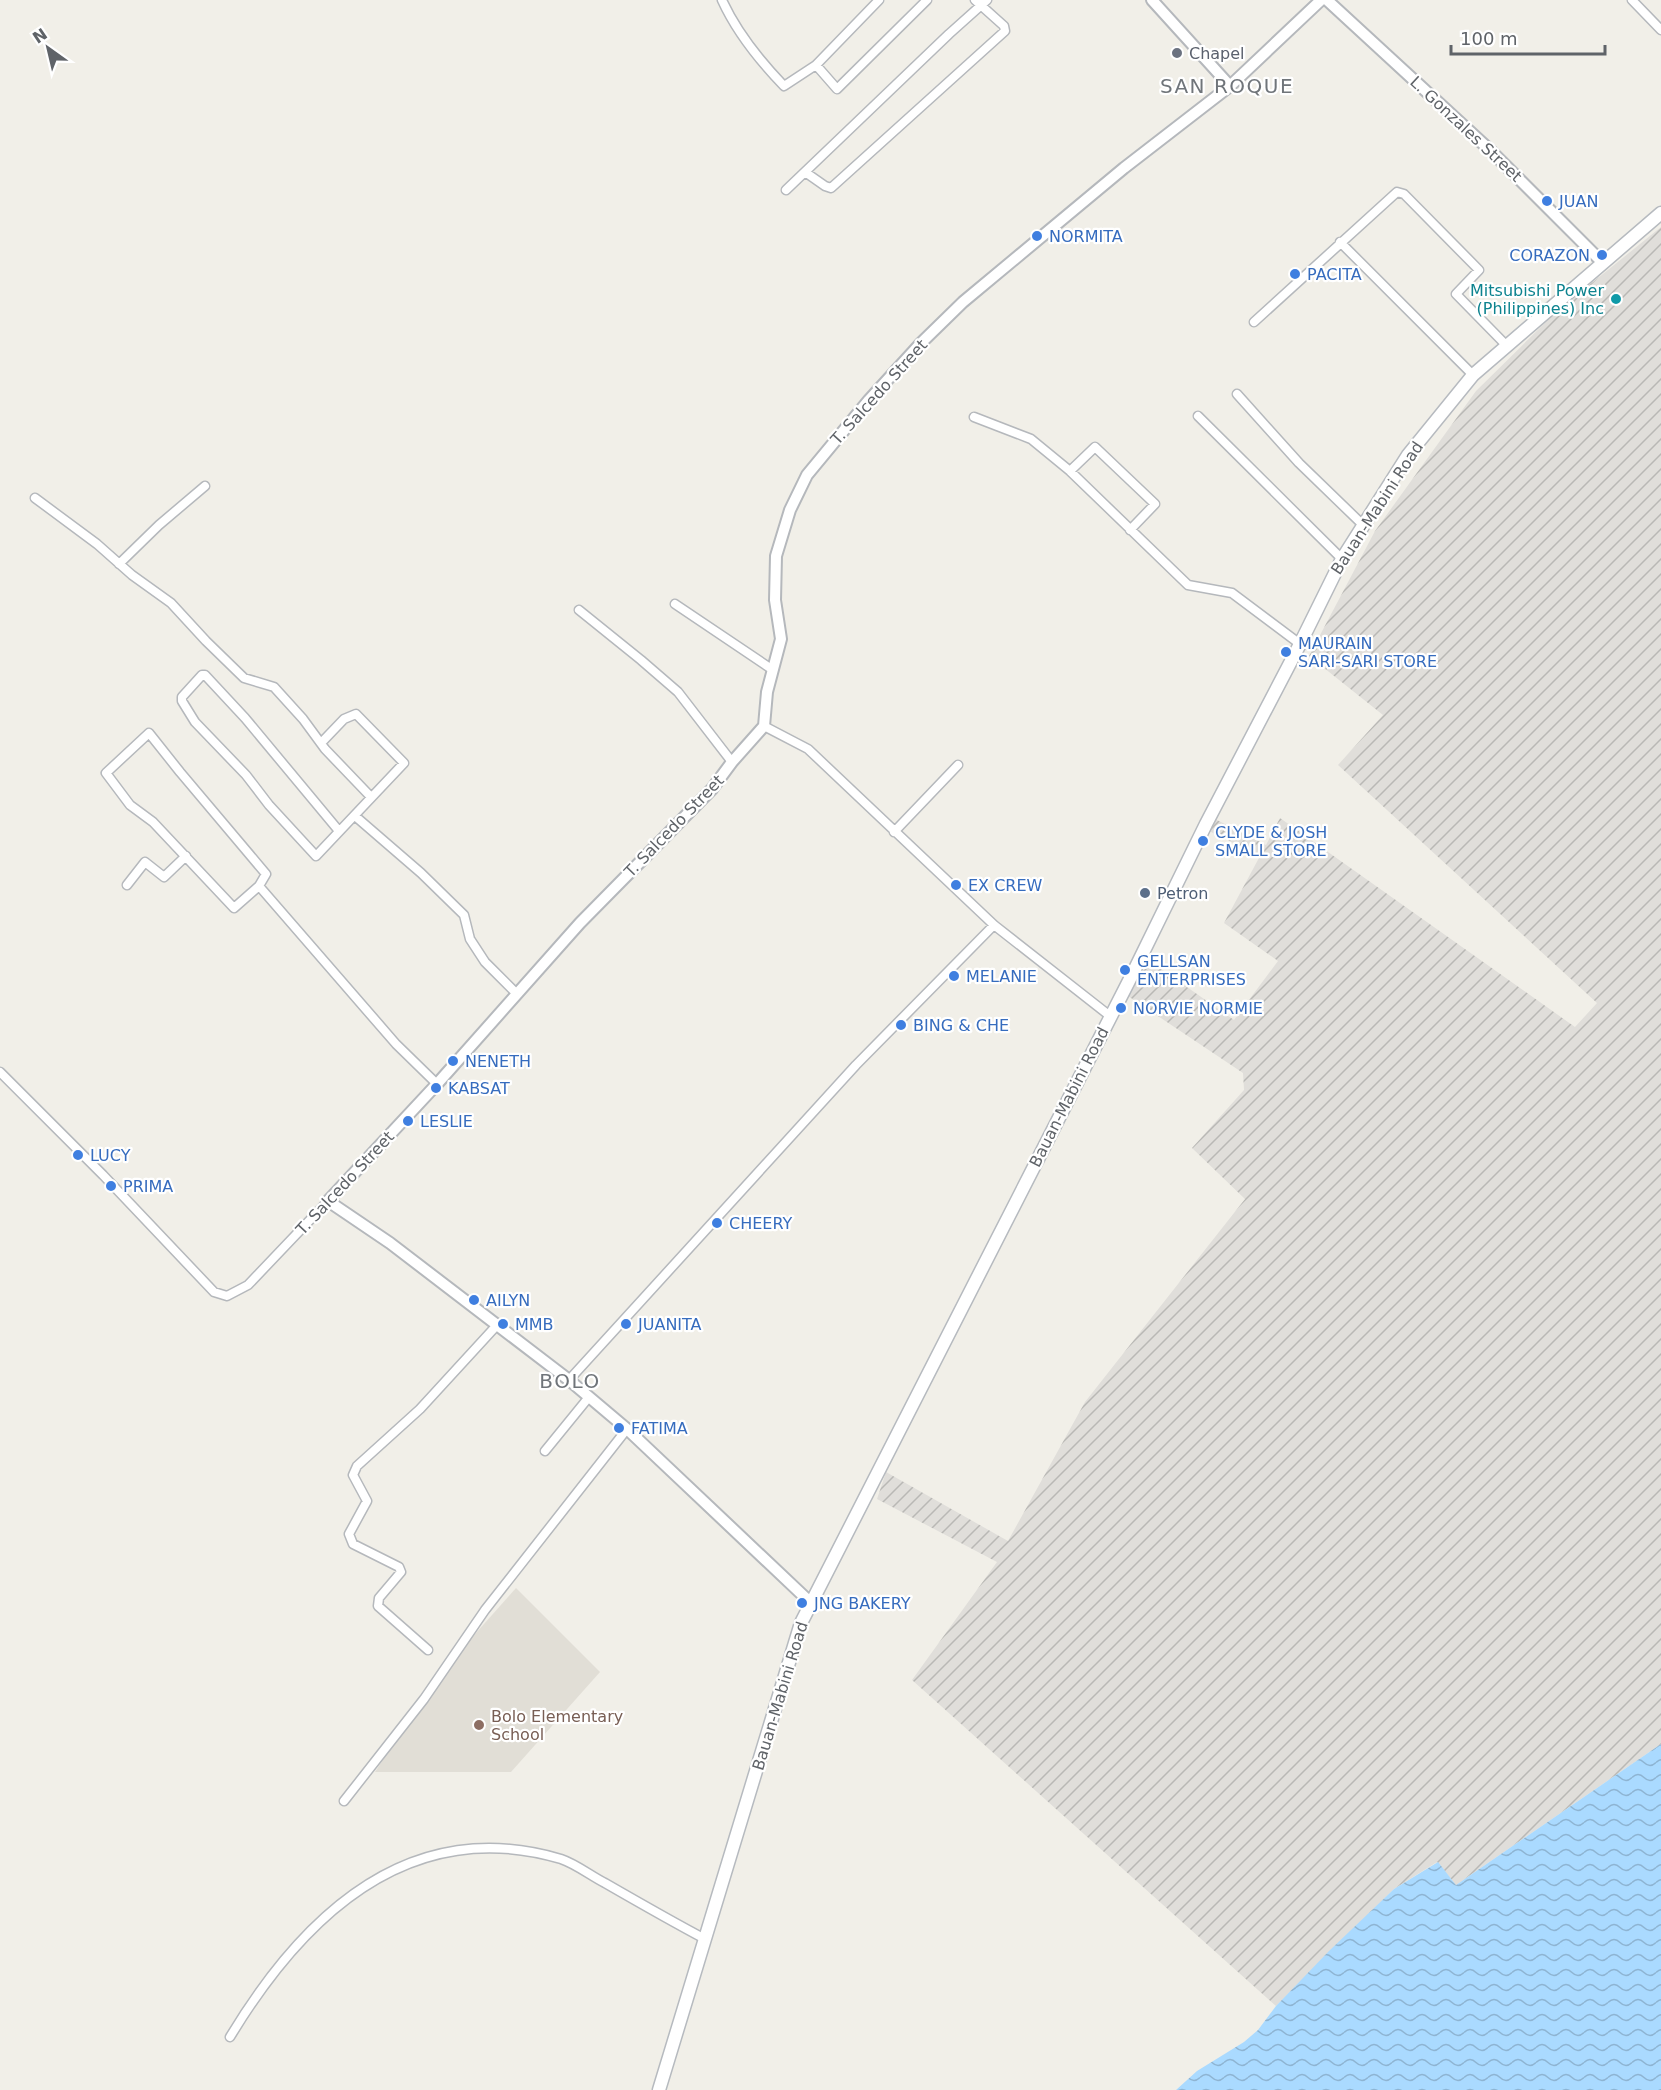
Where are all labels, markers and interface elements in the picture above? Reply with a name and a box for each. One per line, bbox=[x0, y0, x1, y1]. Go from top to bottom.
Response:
north arrow bbox=[18, 18, 78, 78]
scale bar bbox=[1451, 18, 1606, 56]
text: N bbox=[29, 24, 51, 48]
text: 100 m bbox=[1460, 28, 1518, 49]
place label: Chapel bbox=[1189, 44, 1245, 63]
marker: Chapel bbox=[1170, 46, 1184, 60]
street label: L. Gonzales Street bbox=[1406, 72, 1526, 186]
district label: SAN ROQUE bbox=[1160, 74, 1294, 98]
place label: JUAN bbox=[1558, 192, 1598, 211]
marker: JUAN bbox=[1540, 194, 1554, 208]
place label: NORMITA bbox=[1049, 227, 1123, 246]
marker: NORMITA bbox=[1030, 229, 1044, 243]
place label: CORAZON bbox=[1509, 246, 1590, 265]
marker: CORAZON bbox=[1595, 248, 1609, 262]
place label: PACITA bbox=[1307, 265, 1362, 284]
marker: PACITA bbox=[1288, 267, 1302, 281]
place label: Mitsubishi Power (Philippines) Inc bbox=[1470, 281, 1604, 318]
marker: Mitsubishi Power (Philippines) Inc bbox=[1609, 292, 1623, 306]
street label: T. Salcedo Street bbox=[826, 336, 931, 449]
street label: Bauan-Mabini Road bbox=[1327, 438, 1427, 578]
place label: MAURAIN SARI-SARI STORE bbox=[1298, 634, 1437, 671]
marker: MAURAIN SARI-SARI STORE bbox=[1279, 645, 1293, 659]
street label: T. Salcedo Street bbox=[620, 771, 728, 882]
place label: CLYDE & JOSH SMALL STORE bbox=[1215, 823, 1327, 860]
marker: CLYDE & JOSH SMALL STORE bbox=[1196, 834, 1210, 848]
place label: EX CREW bbox=[968, 876, 1043, 895]
marker: EX CREW bbox=[949, 878, 963, 892]
place label: Petron bbox=[1157, 884, 1208, 903]
marker: Petron bbox=[1138, 886, 1152, 900]
place label: GELLSAN ENTERPRISES bbox=[1137, 952, 1246, 989]
marker: GELLSAN ENTERPRISES bbox=[1118, 963, 1132, 977]
place label: MELANIE bbox=[966, 967, 1037, 986]
marker: MELANIE bbox=[947, 969, 961, 983]
place label: NORVIE NORMIE bbox=[1133, 999, 1263, 1018]
marker: NORVIE NORMIE bbox=[1114, 1001, 1128, 1015]
place label: BING & CHE bbox=[913, 1016, 1009, 1035]
marker: BING & CHE bbox=[894, 1018, 908, 1032]
street label: Bauan-Mabini Road bbox=[1025, 1024, 1113, 1170]
place label: NENETH bbox=[465, 1052, 531, 1071]
marker: NENETH bbox=[446, 1054, 460, 1068]
place label: KABSAT bbox=[448, 1079, 510, 1098]
marker: KABSAT bbox=[429, 1081, 443, 1095]
place label: LESLIE bbox=[420, 1112, 473, 1131]
marker: LESLIE bbox=[401, 1114, 415, 1128]
street label: T. Salcedo Street bbox=[291, 1127, 398, 1239]
place label: LUCY bbox=[90, 1146, 131, 1165]
marker: LUCY bbox=[71, 1148, 85, 1162]
place label: PRIMA bbox=[123, 1177, 173, 1196]
marker: PRIMA bbox=[104, 1179, 118, 1193]
place label: CHEERY bbox=[729, 1214, 793, 1233]
marker: CHEERY bbox=[710, 1216, 724, 1230]
place label: AILYN bbox=[486, 1291, 530, 1310]
marker: AILYN bbox=[467, 1293, 481, 1307]
place label: MMB bbox=[515, 1315, 554, 1334]
place label: JUANITA bbox=[637, 1315, 702, 1334]
marker: MMB bbox=[496, 1317, 510, 1331]
marker: JUANITA bbox=[619, 1317, 633, 1331]
district label: BOLO bbox=[539, 1369, 601, 1393]
place label: FATIMA bbox=[631, 1419, 688, 1438]
marker: FATIMA bbox=[612, 1421, 626, 1435]
place label: JNG BAKERY bbox=[813, 1594, 911, 1613]
marker: JNG BAKERY bbox=[795, 1596, 809, 1610]
street label: Bauan-Mabini Road bbox=[748, 1619, 812, 1773]
place label: Bolo Elementary School bbox=[491, 1707, 623, 1744]
marker: Bolo Elementary School bbox=[472, 1718, 486, 1732]

